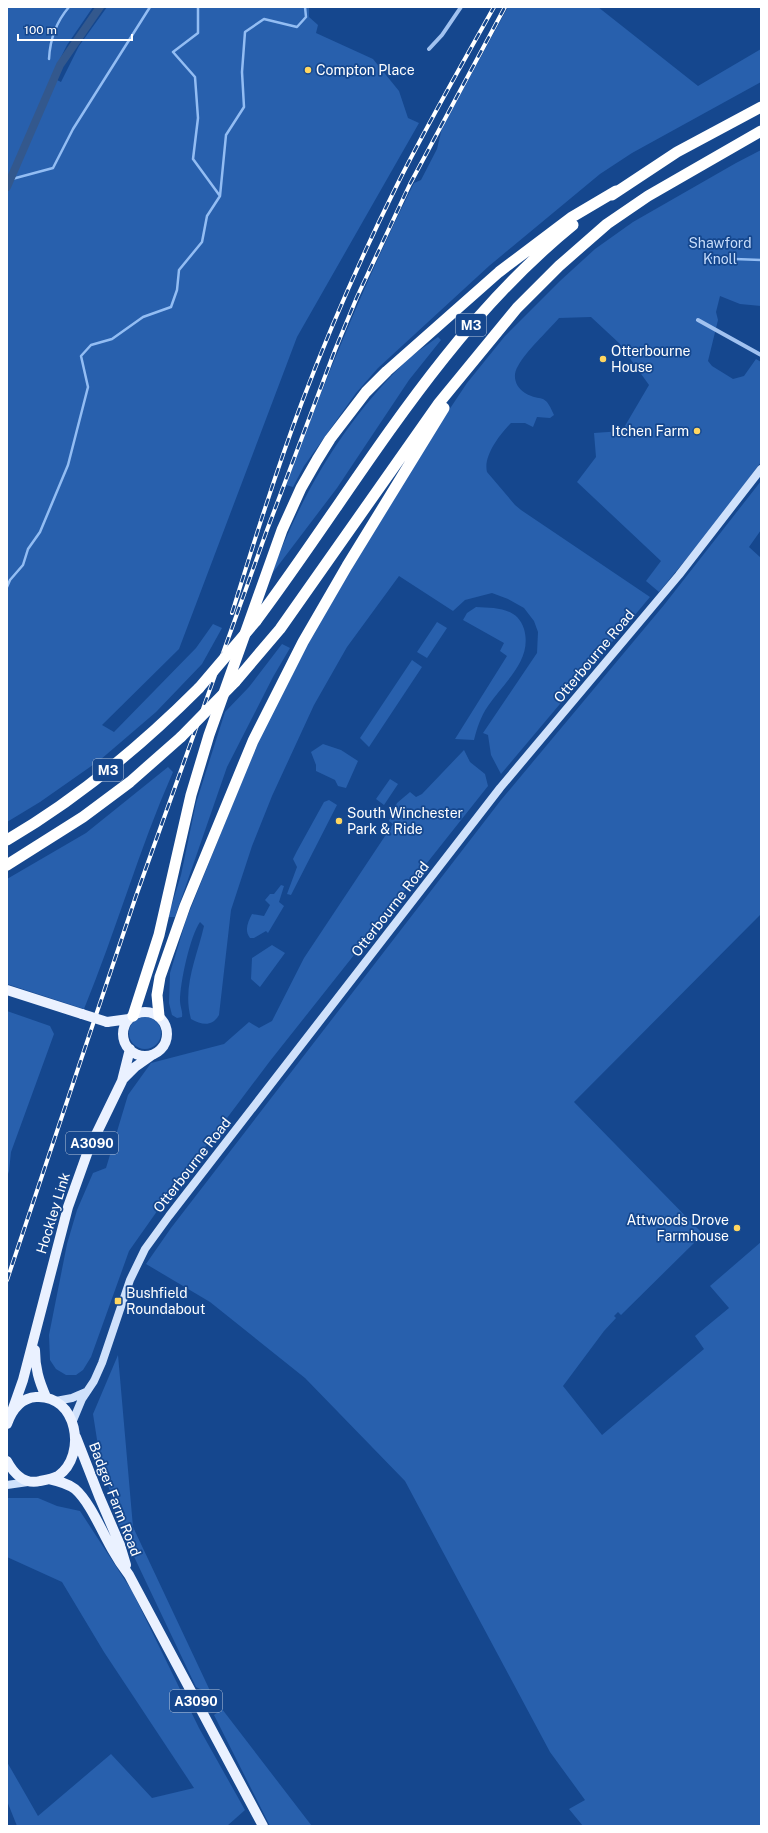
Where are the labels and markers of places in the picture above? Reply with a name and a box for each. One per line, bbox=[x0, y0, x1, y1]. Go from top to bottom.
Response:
place label: Compton Place bbox=[316, 62, 415, 78]
marker: Compton Place bbox=[303, 65, 313, 75]
place label: Otterbourne House bbox=[611, 343, 691, 375]
marker: Otterbourne House bbox=[598, 354, 608, 364]
place label: Itchen Farm bbox=[611, 423, 689, 439]
marker: Itchen Farm bbox=[692, 426, 702, 436]
place label: South Winchester Park & Ride bbox=[347, 805, 463, 837]
marker: South Winchester Park & Ride bbox=[334, 816, 344, 826]
place label: Attwoods Drove Farmhouse bbox=[627, 1212, 729, 1244]
marker: Attwoods Drove Farmhouse bbox=[732, 1223, 742, 1233]
place label: Bushfield Roundabout bbox=[126, 1285, 205, 1317]
marker: Bushfield Roundabout bbox=[113, 1296, 123, 1306]

